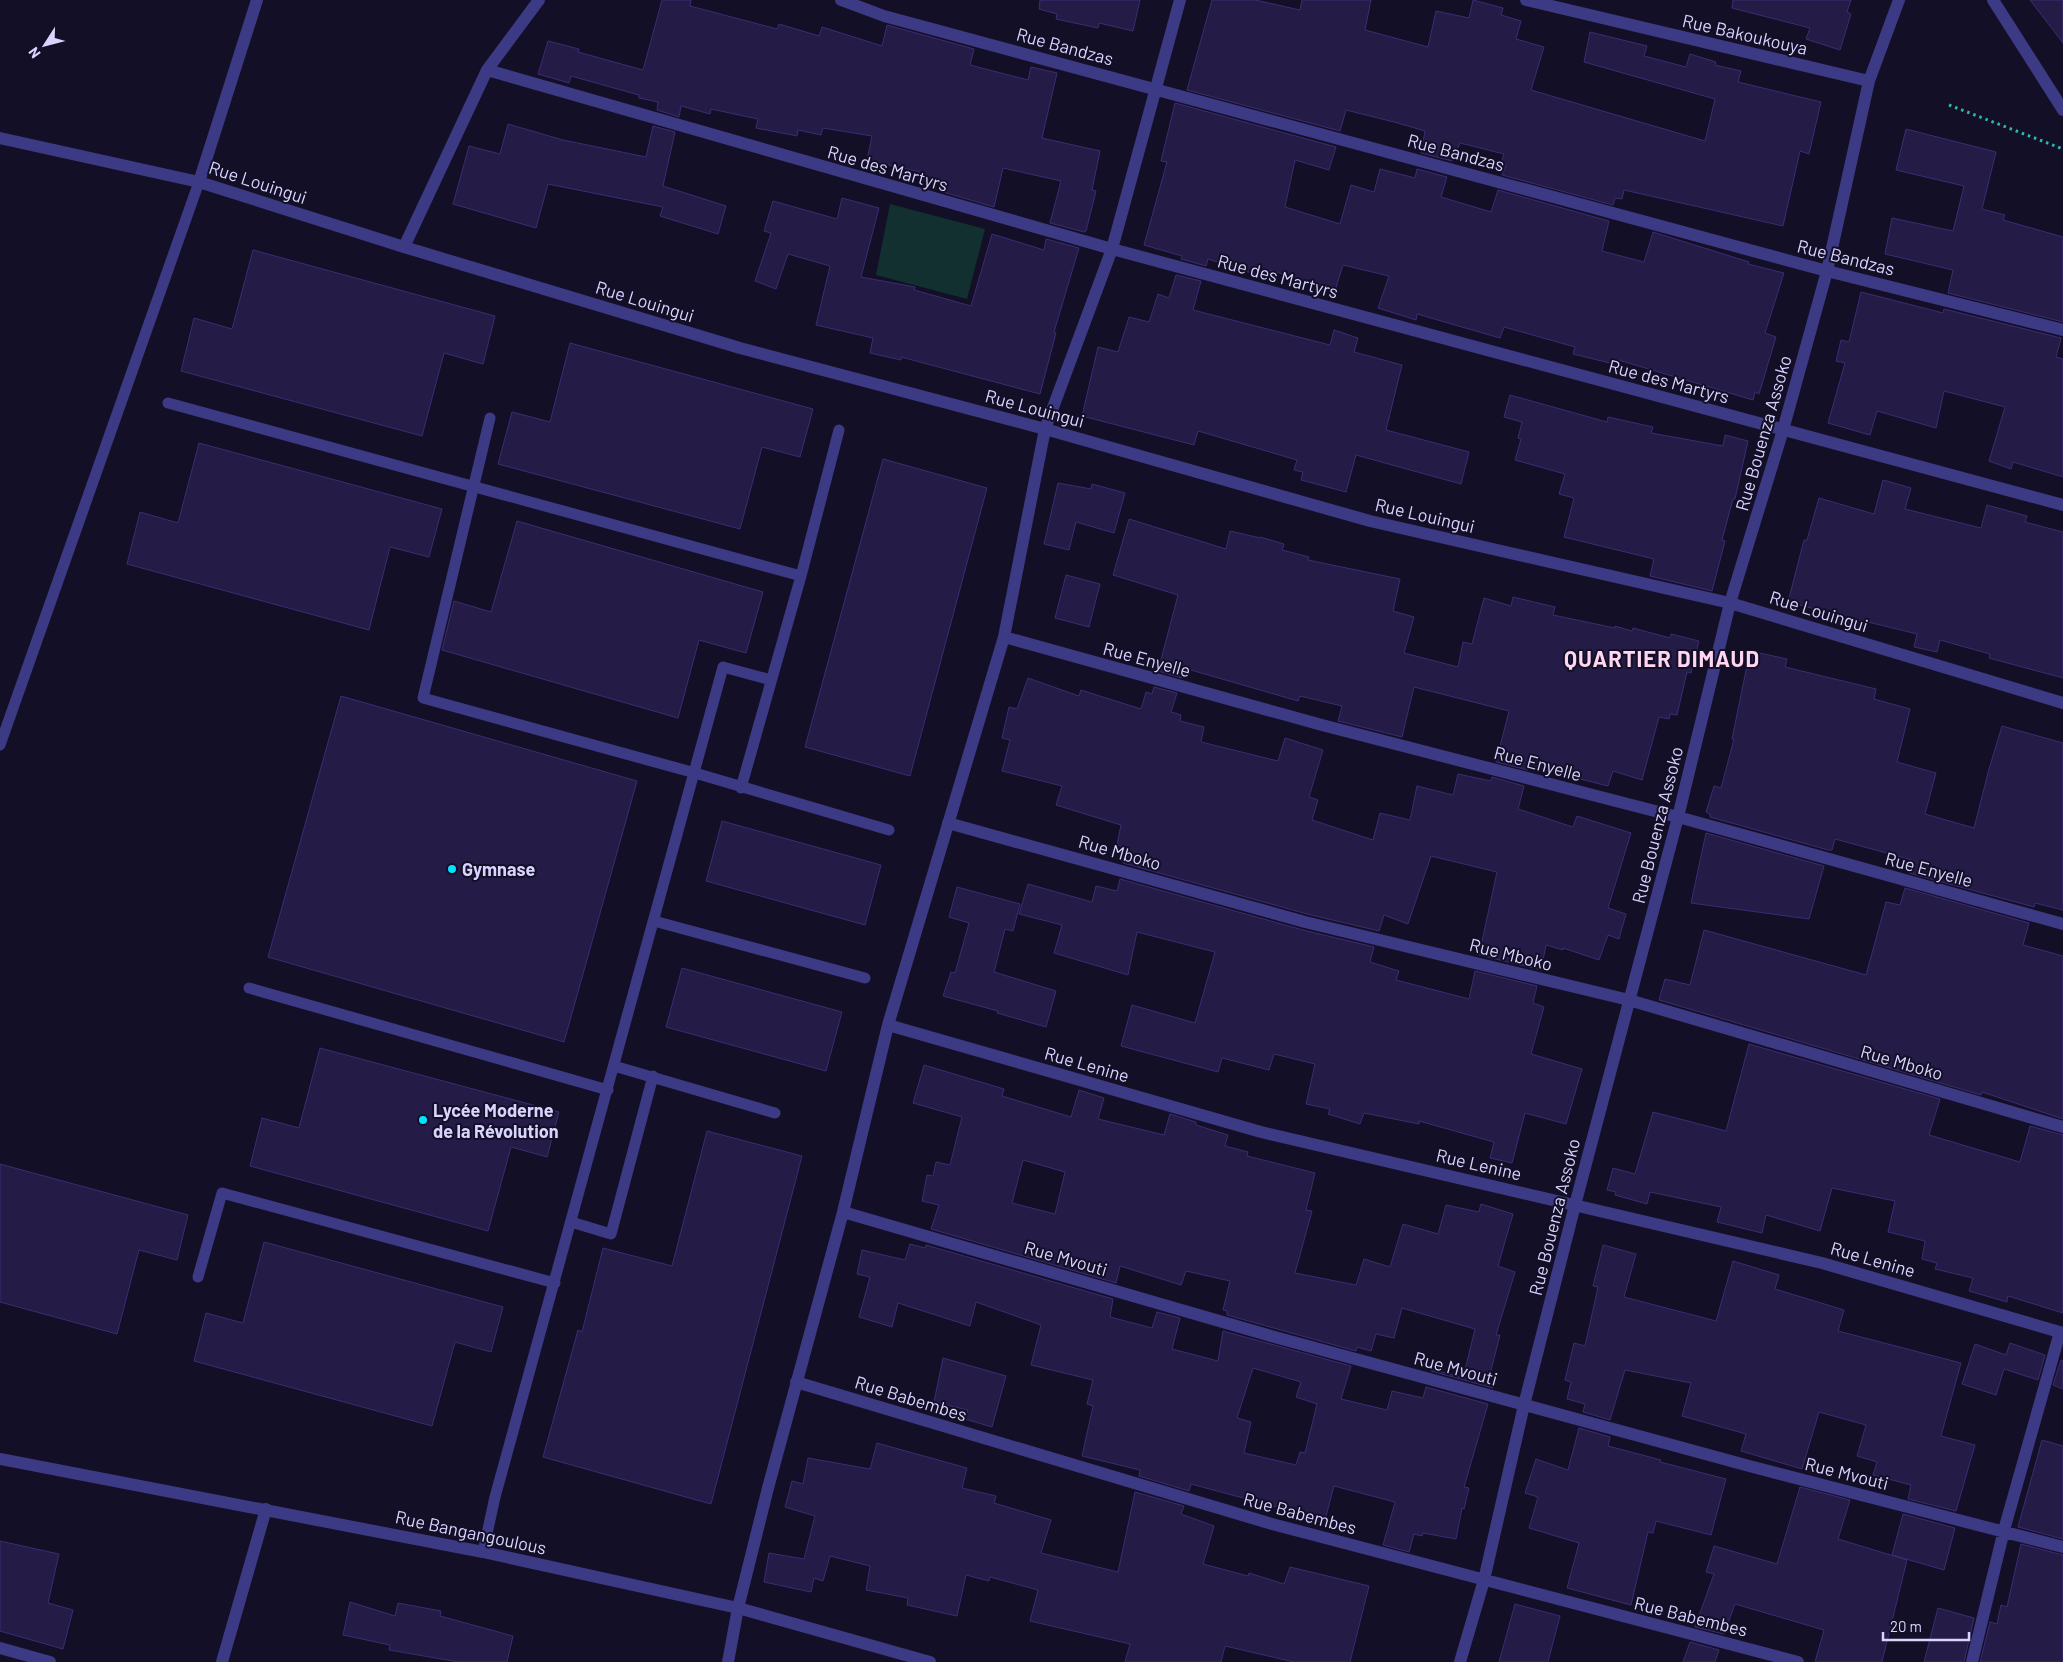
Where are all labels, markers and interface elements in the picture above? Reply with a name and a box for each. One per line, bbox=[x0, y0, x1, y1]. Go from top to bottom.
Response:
street label: Rue Bakoukouya bbox=[1680, 9, 1810, 59]
north arrow bbox=[20, 20, 70, 70]
street label: Rue Bandzas bbox=[1014, 22, 1116, 70]
text: N bbox=[24, 44, 44, 62]
street label: Rue Bandzas bbox=[1405, 128, 1507, 176]
street label: Rue des Martyrs bbox=[825, 140, 951, 196]
street label: Rue Louingui bbox=[206, 156, 310, 208]
street label: Rue Bandzas bbox=[1795, 234, 1897, 280]
street label: Rue des Martyrs bbox=[1215, 249, 1341, 303]
street label: Rue Louingui bbox=[593, 276, 697, 326]
street label: Rue Bouenza Assoko bbox=[1730, 353, 1796, 513]
street label: Rue des Martyrs bbox=[1606, 354, 1732, 408]
street label: Rue Louingui bbox=[983, 384, 1087, 432]
street label: Rue Louingui bbox=[1373, 493, 1477, 537]
street label: Rue Louingui bbox=[1767, 586, 1871, 636]
street label: Rue Enyelle bbox=[1101, 637, 1193, 681]
district label: QUARTIER DIMAUD bbox=[1564, 645, 1760, 671]
street label: Rue Enyelle bbox=[1492, 741, 1584, 785]
street label: Rue Bouenza Assoko bbox=[1627, 744, 1687, 906]
street label: Rue Mboko bbox=[1076, 830, 1164, 874]
street label: Rue Enyelle bbox=[1883, 847, 1975, 891]
place label: Gymnase bbox=[462, 858, 536, 880]
marker: Gymnase bbox=[446, 863, 458, 875]
street label: Rue Mboko bbox=[1467, 933, 1555, 975]
street label: Rue Mboko bbox=[1858, 1040, 1946, 1084]
street label: Rue Lenine bbox=[1042, 1041, 1132, 1087]
place label: Lycée Moderne de la Révolution bbox=[433, 1099, 559, 1142]
marker: Lycée Moderne de la Révolution bbox=[417, 1114, 429, 1126]
street label: Rue Bouenza Assoko bbox=[1524, 1136, 1584, 1298]
street label: Rue Lenine bbox=[1434, 1143, 1524, 1185]
street label: Rue Mvouti bbox=[1022, 1236, 1110, 1280]
street label: Rue Lenine bbox=[1828, 1236, 1918, 1282]
street label: Rue Mvouti bbox=[1412, 1346, 1500, 1390]
street label: Rue Babembes bbox=[852, 1370, 970, 1426]
street label: Rue Mvouti bbox=[1803, 1452, 1891, 1494]
street label: Rue Babembes bbox=[1241, 1487, 1359, 1539]
street label: Rue Bangangoulous bbox=[393, 1505, 549, 1559]
street label: Rue Babembes bbox=[1632, 1591, 1750, 1641]
scale bar bbox=[1883, 1610, 1969, 1642]
text: 20 m bbox=[1890, 1617, 1922, 1635]

